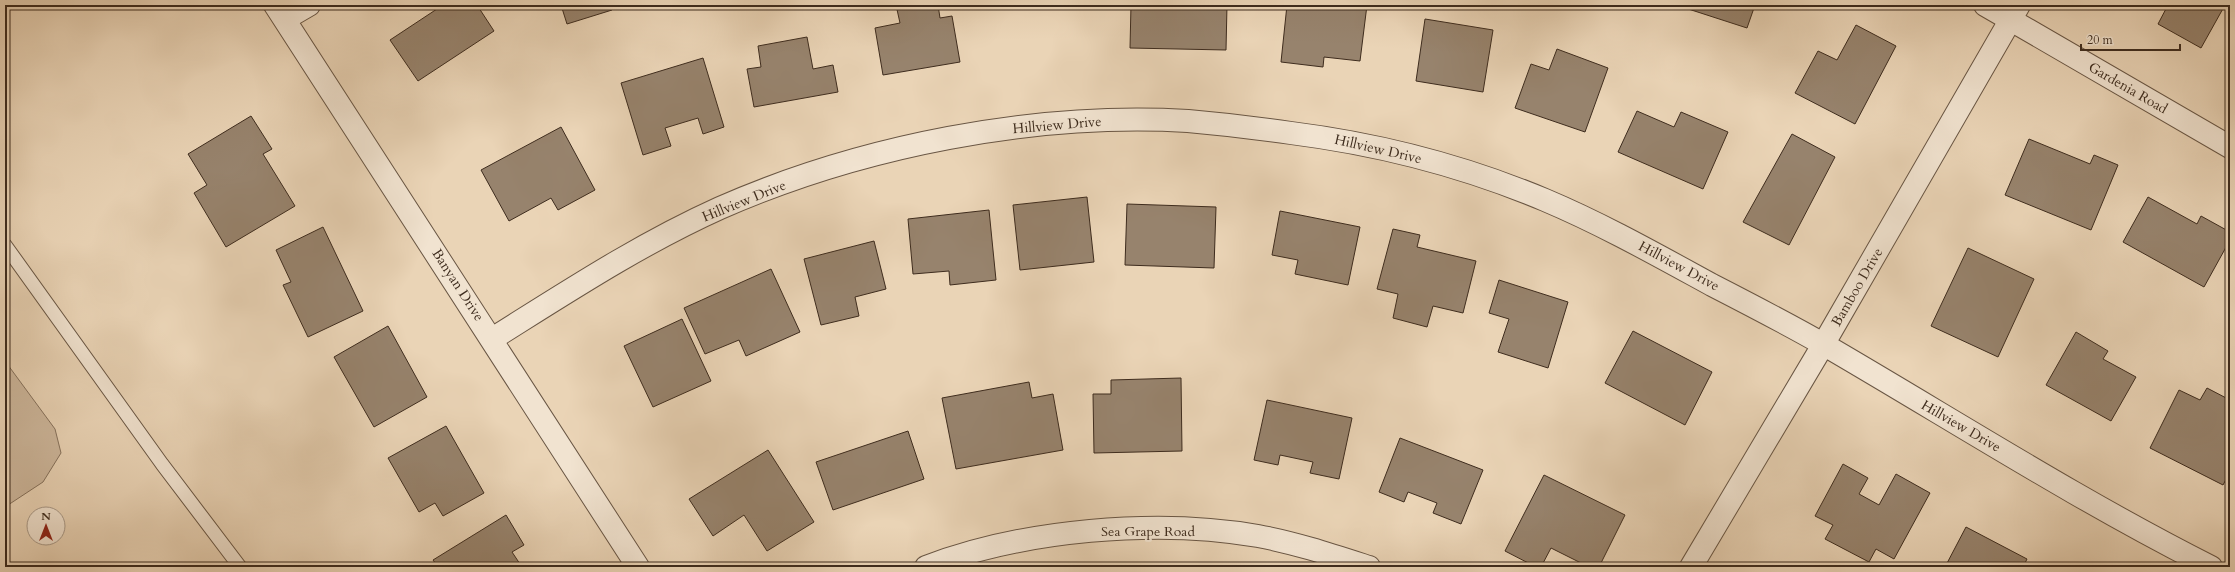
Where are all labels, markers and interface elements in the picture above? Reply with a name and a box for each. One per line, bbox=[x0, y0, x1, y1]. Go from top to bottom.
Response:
scale bar bbox=[2081, 26, 2180, 52]
text: 20 m bbox=[2087, 32, 2114, 48]
street label: Gardenia Road bbox=[2085, 58, 2172, 119]
street label: Hillview Drive bbox=[1012, 112, 1102, 138]
street label: Hillview Drive bbox=[1333, 130, 1423, 168]
street label: Hillview Drive bbox=[699, 176, 789, 226]
street label: Hillview Drive bbox=[1635, 237, 1723, 295]
street label: Bamboo Drive bbox=[1827, 244, 1887, 330]
street label: Banyan Drive bbox=[428, 245, 488, 325]
street label: Hillview Drive bbox=[1918, 396, 2004, 456]
north arrow bbox=[26, 506, 66, 546]
text: N bbox=[41, 509, 51, 524]
street label: Sea Grape Road bbox=[1101, 522, 1195, 541]

